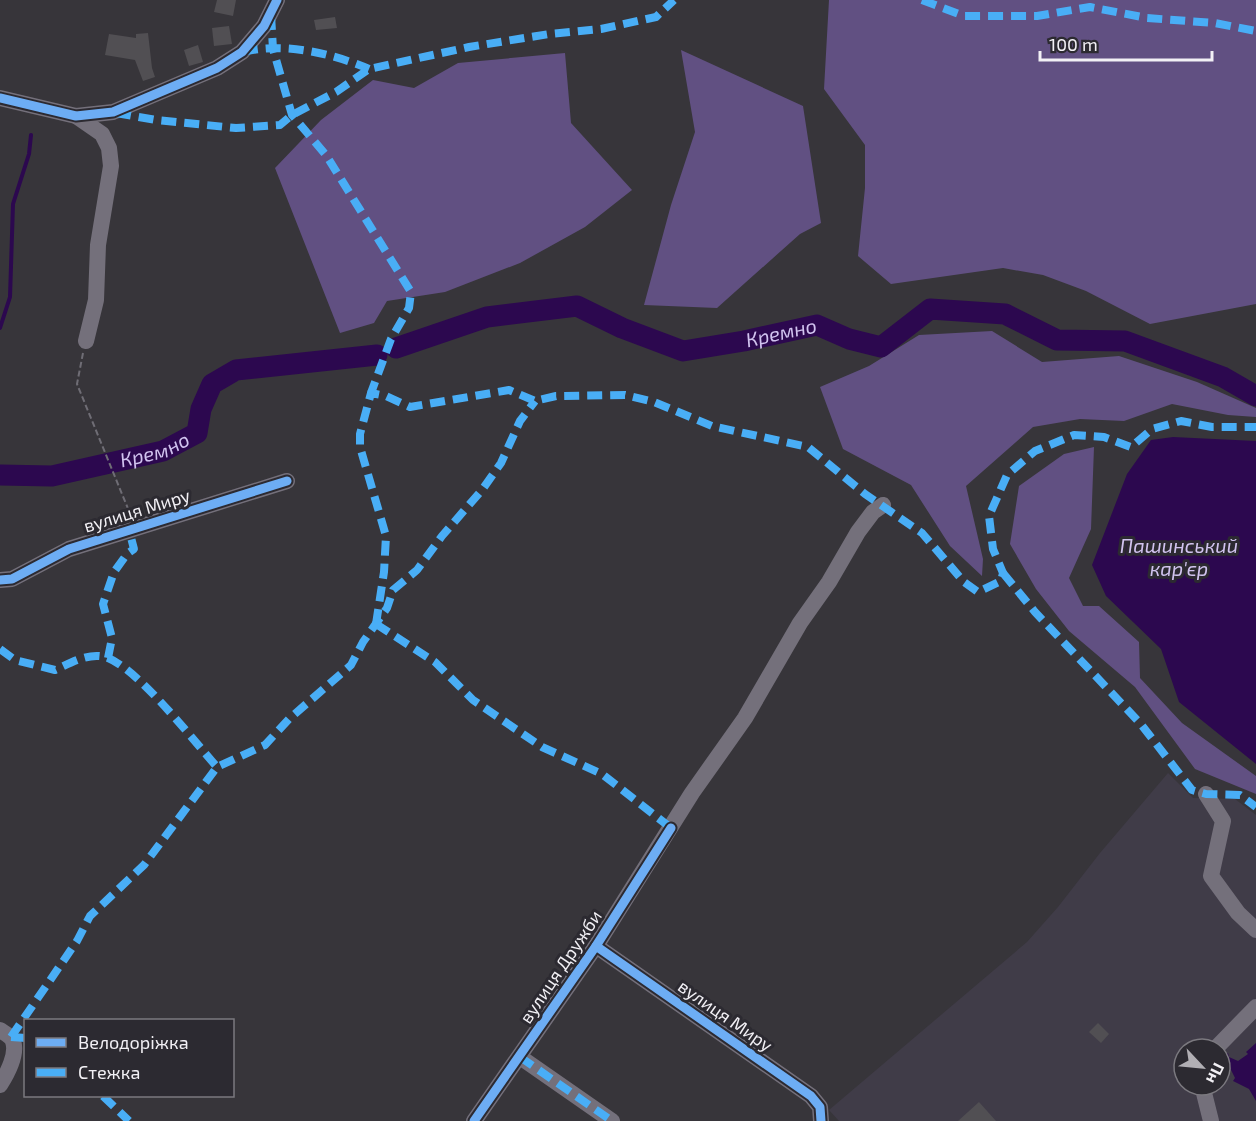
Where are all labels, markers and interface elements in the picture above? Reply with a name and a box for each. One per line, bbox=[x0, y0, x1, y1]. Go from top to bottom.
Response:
scale bar bbox=[1040, 24, 1212, 62]
text: 100 m bbox=[1049, 33, 1098, 55]
water label: Кремно bbox=[743, 312, 819, 351]
water label: Кремно bbox=[117, 426, 193, 471]
street label: вулиця Миру bbox=[81, 483, 193, 537]
water label: Пашинський кар'єр bbox=[1120, 533, 1238, 580]
street label: вулиця Дружби bbox=[514, 906, 606, 1027]
street label: вулиця Миру bbox=[674, 975, 777, 1056]
legend bbox=[24, 1019, 234, 1097]
text: Велодоріжка bbox=[78, 1031, 189, 1053]
north arrow bbox=[1172, 1037, 1232, 1097]
text: Пн bbox=[1203, 1060, 1229, 1087]
text: Стежка bbox=[78, 1061, 140, 1083]

